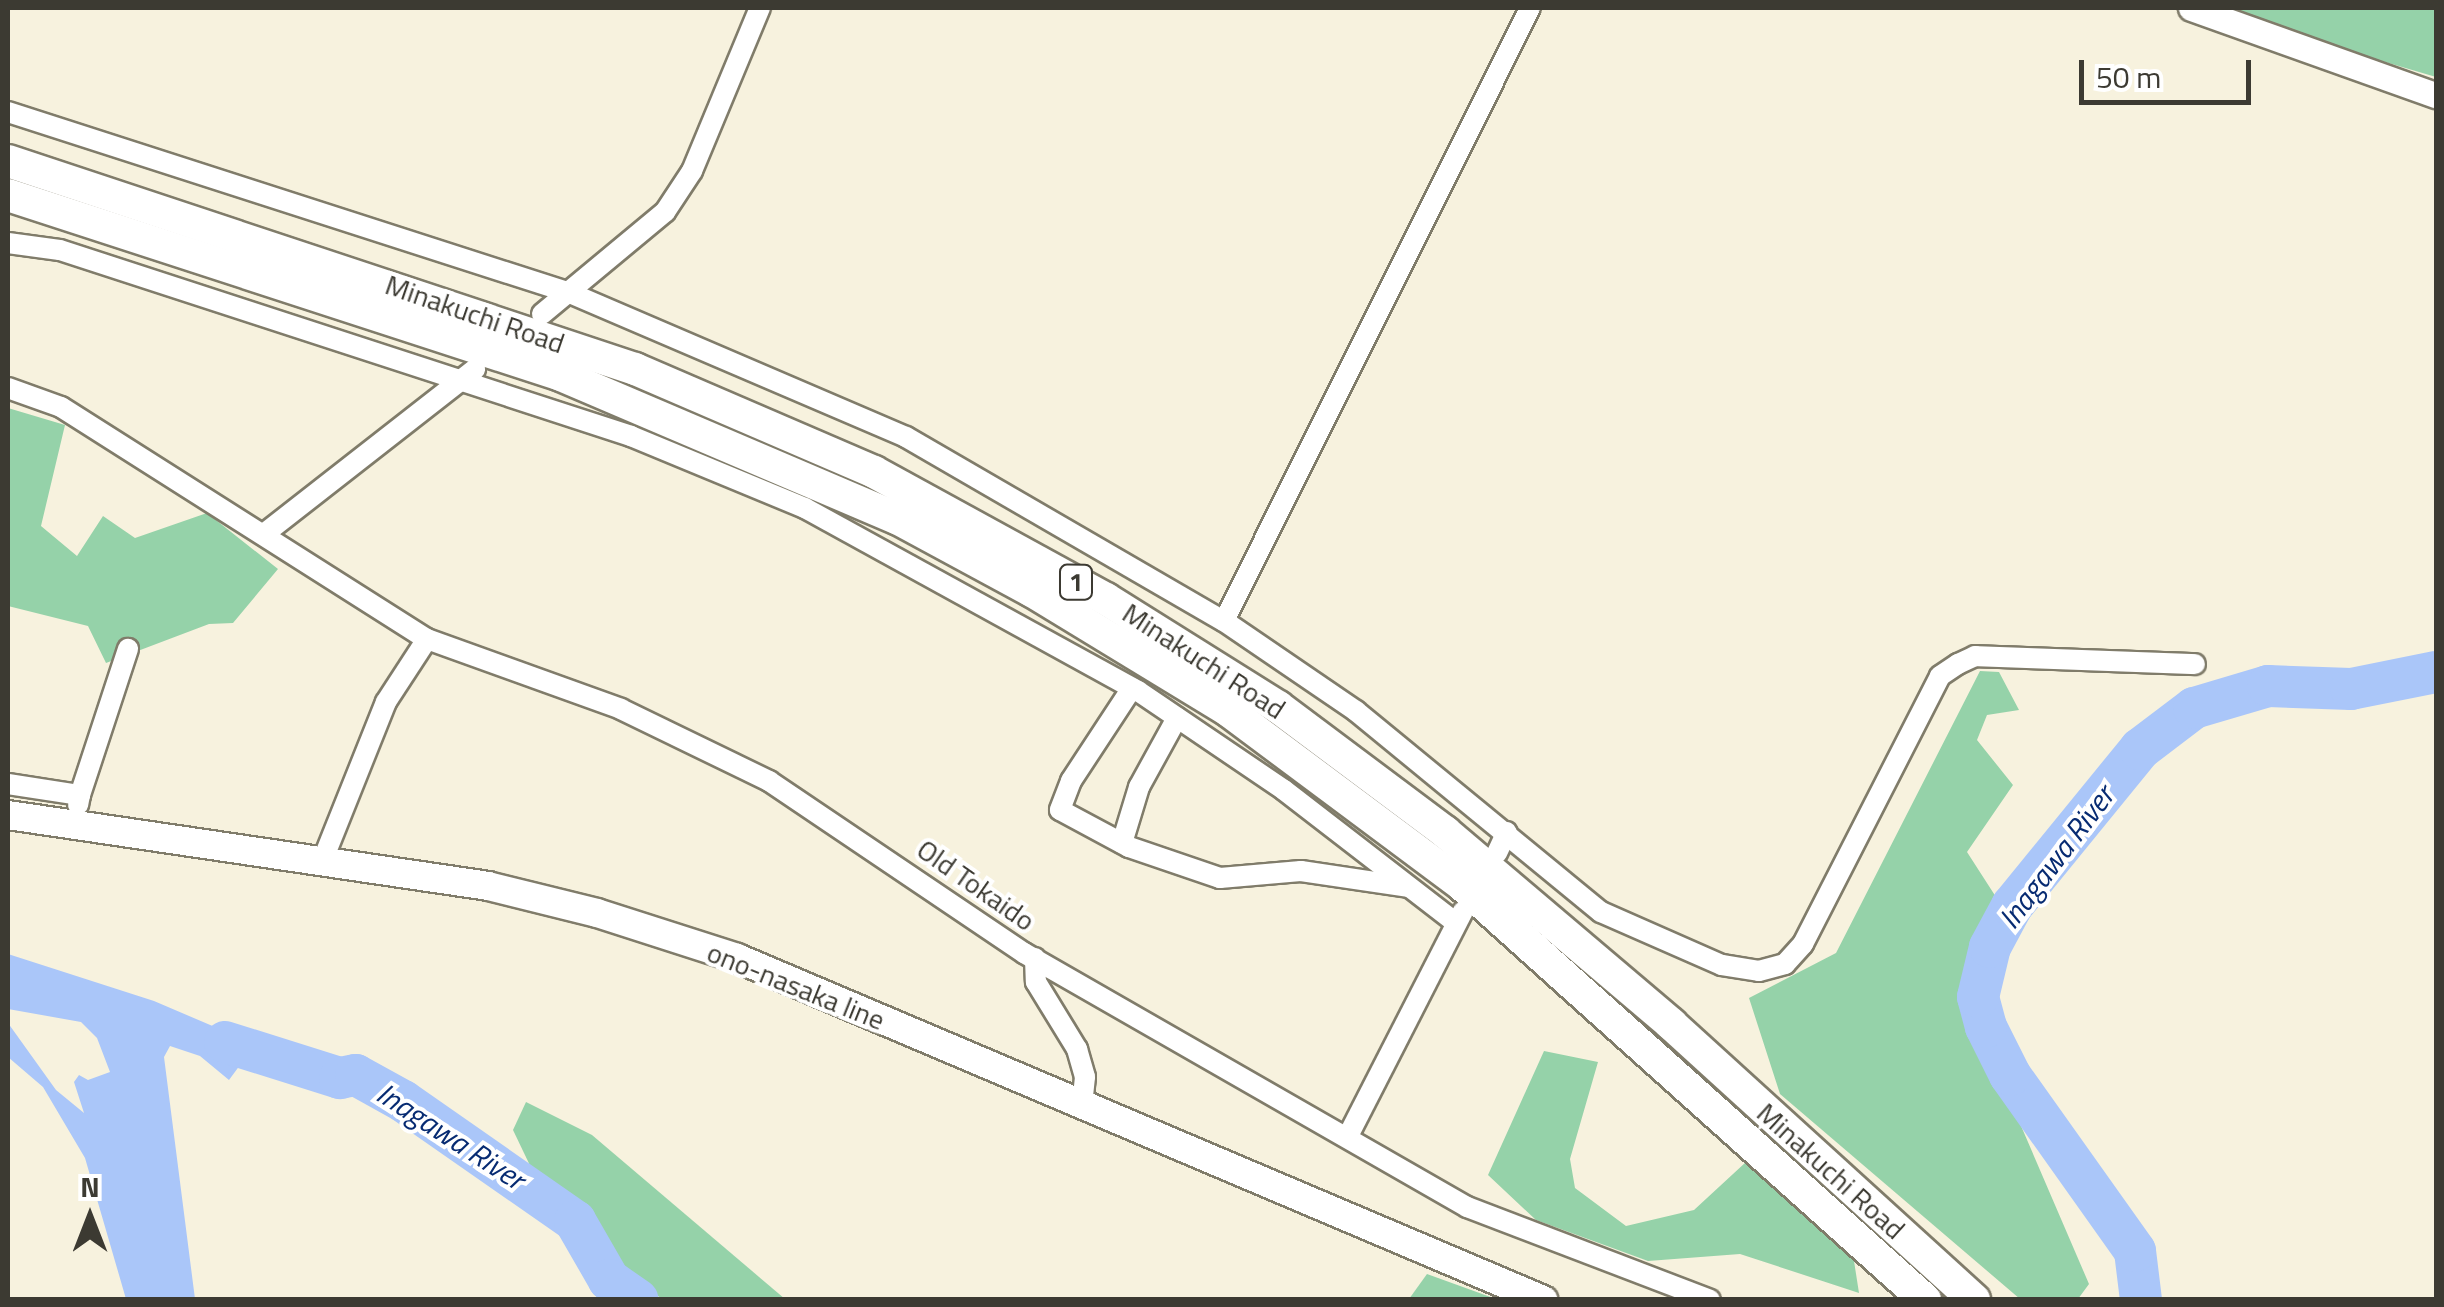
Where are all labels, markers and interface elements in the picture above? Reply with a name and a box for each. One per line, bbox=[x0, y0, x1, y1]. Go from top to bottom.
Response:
scale bar bbox=[2084, 40, 2256, 102]
text: 50 m bbox=[2096, 54, 2161, 100]
street label: Minakuchi Road bbox=[381, 268, 569, 360]
road number: 1 bbox=[1058, 562, 1094, 602]
street label: Minakuchi Road bbox=[1116, 596, 1292, 726]
water label: Inagawa River bbox=[1991, 779, 2121, 935]
street label: Old Tokaido bbox=[911, 832, 1041, 938]
street label: ono-nasaka line bbox=[702, 935, 890, 1037]
water label: Inagawa River bbox=[370, 1075, 532, 1197]
street label: Minakuchi Road bbox=[1750, 1096, 1912, 1246]
text: N bbox=[80, 1165, 100, 1208]
north arrow bbox=[40, 1167, 140, 1267]

